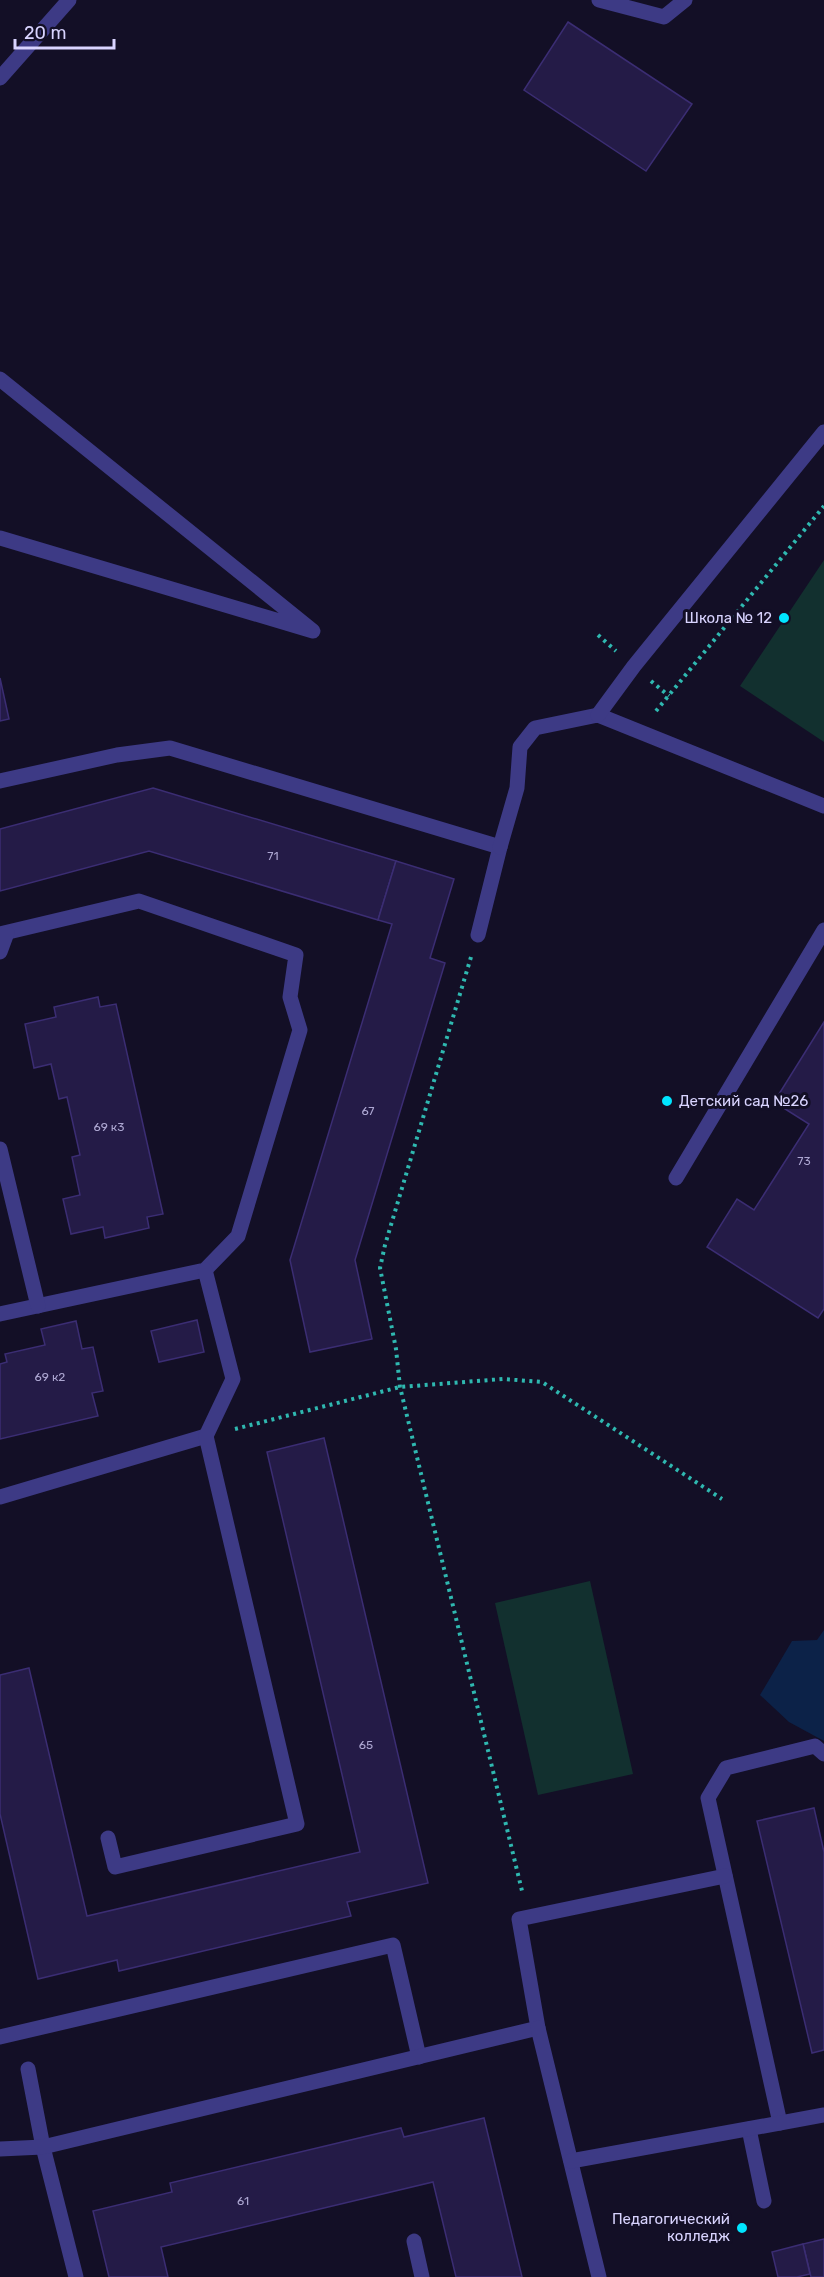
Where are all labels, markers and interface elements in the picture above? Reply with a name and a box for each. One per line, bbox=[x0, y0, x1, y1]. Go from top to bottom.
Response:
scale bar bbox=[15, 12, 114, 50]
text: 20 m bbox=[24, 22, 66, 44]
place label: Школа № 12 bbox=[685, 609, 772, 627]
marker: Школа № 12 bbox=[777, 611, 791, 625]
house number: 71 bbox=[267, 849, 279, 863]
place label: Детский сад №26 bbox=[679, 1092, 808, 1110]
marker: Детский сад №26 bbox=[660, 1094, 674, 1108]
house number: 67 bbox=[361, 1104, 375, 1118]
house number: 69 к3 bbox=[94, 1120, 124, 1134]
house number: 73 bbox=[797, 1154, 811, 1168]
house number: 69 к2 bbox=[35, 1370, 65, 1384]
house number: 65 bbox=[359, 1738, 373, 1752]
house number: 61 bbox=[237, 2194, 249, 2208]
place label: Педагогический колледж bbox=[612, 2210, 730, 2245]
marker: Педагогический колледж bbox=[735, 2221, 749, 2235]

